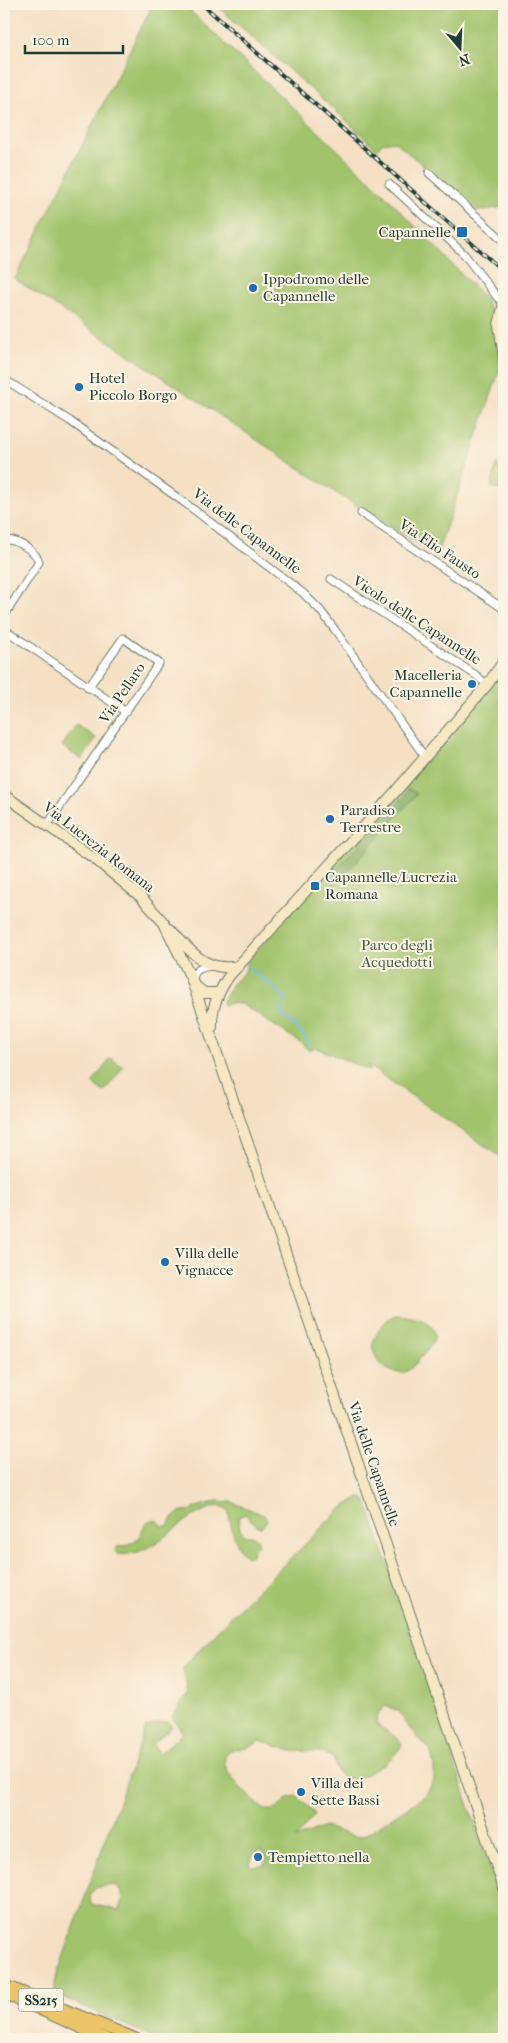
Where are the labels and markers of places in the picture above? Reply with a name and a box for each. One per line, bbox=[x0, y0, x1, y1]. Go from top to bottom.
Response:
place label: Capannelle bbox=[379, 223, 452, 241]
marker: Capannelle bbox=[455, 225, 469, 239]
place label: Ippodromo delle Capannelle bbox=[263, 270, 370, 305]
marker: Ippodromo delle Capannelle bbox=[247, 282, 259, 294]
place label: Hotel Piccolo Borgo bbox=[89, 369, 178, 404]
marker: Hotel Piccolo Borgo bbox=[73, 381, 85, 393]
place label: Macelleria Capannelle bbox=[390, 666, 463, 701]
marker: Macelleria Capannelle bbox=[466, 678, 478, 690]
place label: Paradiso Terrestre bbox=[340, 801, 402, 836]
marker: Paradiso Terrestre bbox=[324, 813, 336, 825]
place label: Capannelle/Lucrezia Romana bbox=[325, 868, 458, 903]
marker: Capannelle/Lucrezia Romana bbox=[309, 880, 321, 892]
place label: Villa delle Vignacce bbox=[174, 1244, 239, 1279]
marker: Villa delle Vignacce bbox=[159, 1256, 171, 1268]
place label: Villa dei Sette Bassi bbox=[310, 1774, 380, 1809]
marker: Villa dei Sette Bassi bbox=[295, 1786, 307, 1798]
place label: Tempietto nella bbox=[268, 1848, 370, 1866]
marker: Tempietto nella bbox=[252, 1851, 264, 1863]

